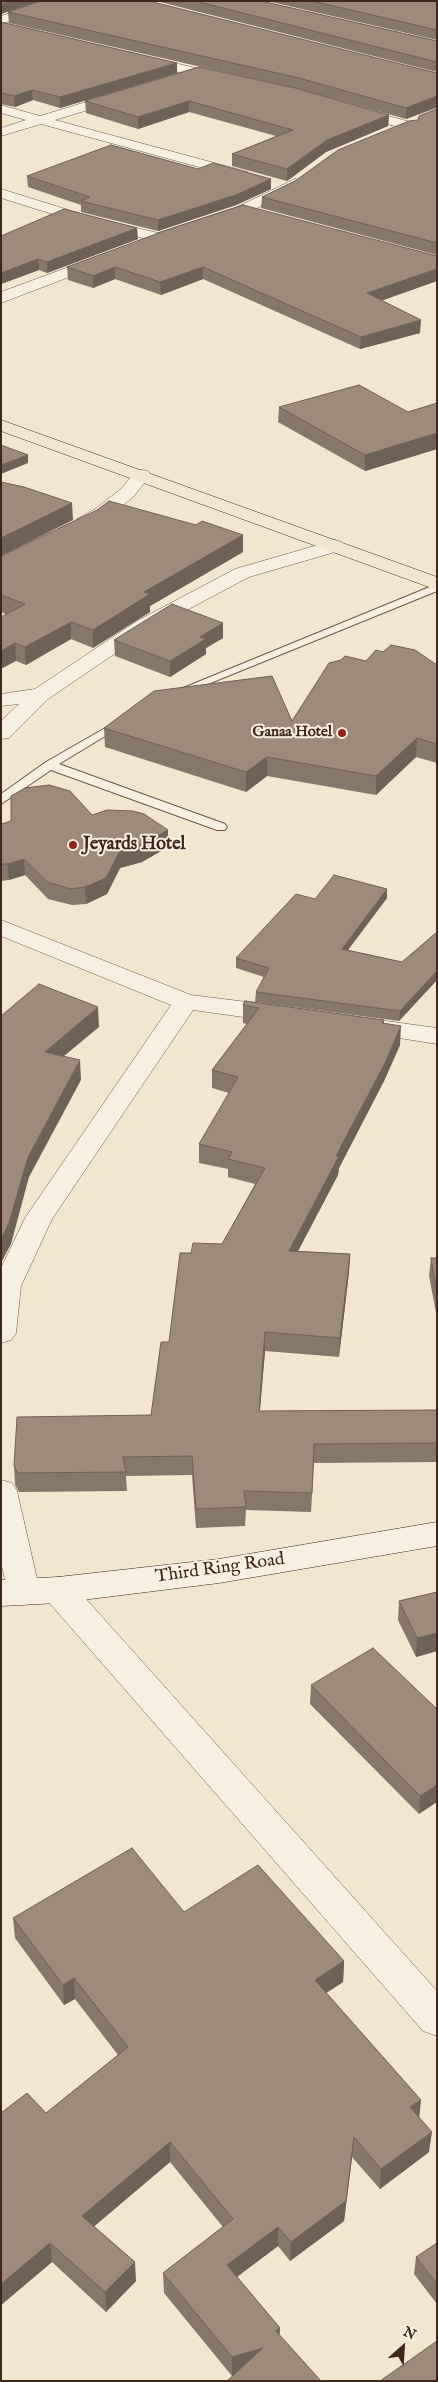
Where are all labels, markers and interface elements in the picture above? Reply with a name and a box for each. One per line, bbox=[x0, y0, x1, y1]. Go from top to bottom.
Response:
place label: Ganaa Hotel bbox=[252, 724, 332, 742]
marker: Ganaa Hotel bbox=[336, 727, 348, 739]
place label: Jeyards Hotel bbox=[83, 834, 185, 856]
marker: Jeyards Hotel bbox=[67, 839, 79, 851]
street label: Third Ring Road bbox=[154, 1549, 286, 1589]
north arrow bbox=[378, 2322, 428, 2372]
text: N bbox=[400, 2323, 419, 2344]

